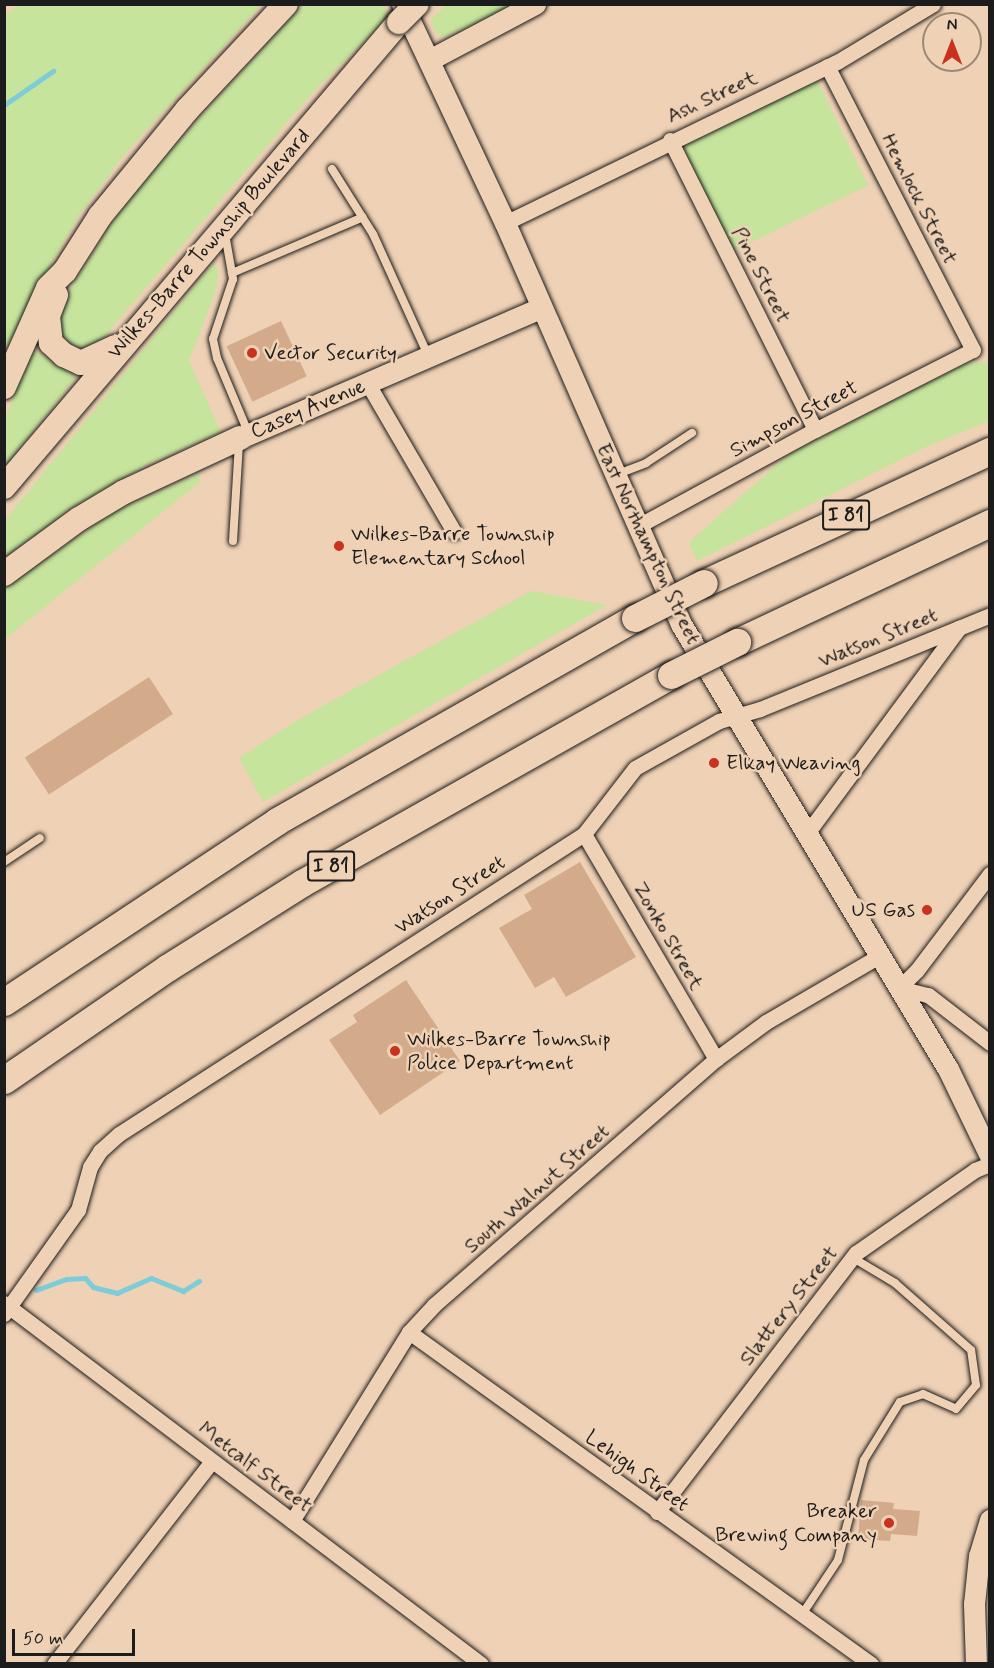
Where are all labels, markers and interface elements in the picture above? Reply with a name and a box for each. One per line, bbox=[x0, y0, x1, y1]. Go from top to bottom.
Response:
north arrow bbox=[922, 12, 982, 72]
text: N bbox=[947, 15, 957, 36]
street label: Ash Street bbox=[663, 65, 761, 129]
street label: Wilkes-Barre Township Boulevard bbox=[103, 125, 315, 363]
street label: Hemlock Street bbox=[876, 130, 962, 268]
street label: Pine Street bbox=[726, 223, 796, 327]
place label: Vector Security bbox=[264, 340, 403, 366]
marker: Vector Security bbox=[245, 346, 259, 360]
street label: Casey Avenue bbox=[245, 373, 371, 445]
street label: Simpson Street bbox=[726, 375, 862, 463]
street label: East Northampton Street bbox=[590, 438, 706, 650]
road number: I 81 bbox=[822, 498, 870, 532]
place label: Wilkes-Barre Township Elementary School bbox=[351, 521, 556, 571]
marker: Wilkes-Barre Township Elementary School bbox=[332, 539, 346, 553]
street label: Watson Street bbox=[813, 602, 943, 674]
place label: Elkay Weaving bbox=[726, 750, 860, 776]
marker: Elkay Weaving bbox=[707, 756, 721, 770]
road number: I 81 bbox=[307, 849, 355, 883]
street label: Watson Street bbox=[389, 849, 511, 941]
street label: Zonko Street bbox=[627, 877, 709, 995]
place label: US Gas bbox=[851, 897, 915, 923]
marker: US Gas bbox=[920, 903, 934, 917]
place label: Wilkes-Barre Township Police Department bbox=[407, 1026, 612, 1076]
marker: Wilkes-Barre Township Police Department bbox=[388, 1044, 402, 1058]
street label: South Walnut Street bbox=[458, 1118, 616, 1260]
street label: Slattery Street bbox=[735, 1242, 843, 1370]
street label: Metcalf Street bbox=[194, 1416, 316, 1518]
street label: Lehigh Street bbox=[579, 1424, 695, 1518]
place label: Breaker Brewing Company bbox=[716, 1498, 877, 1548]
marker: Breaker Brewing Company bbox=[882, 1516, 896, 1530]
scale bar bbox=[15, 1617, 138, 1655]
text: 50 m bbox=[23, 1627, 63, 1651]

